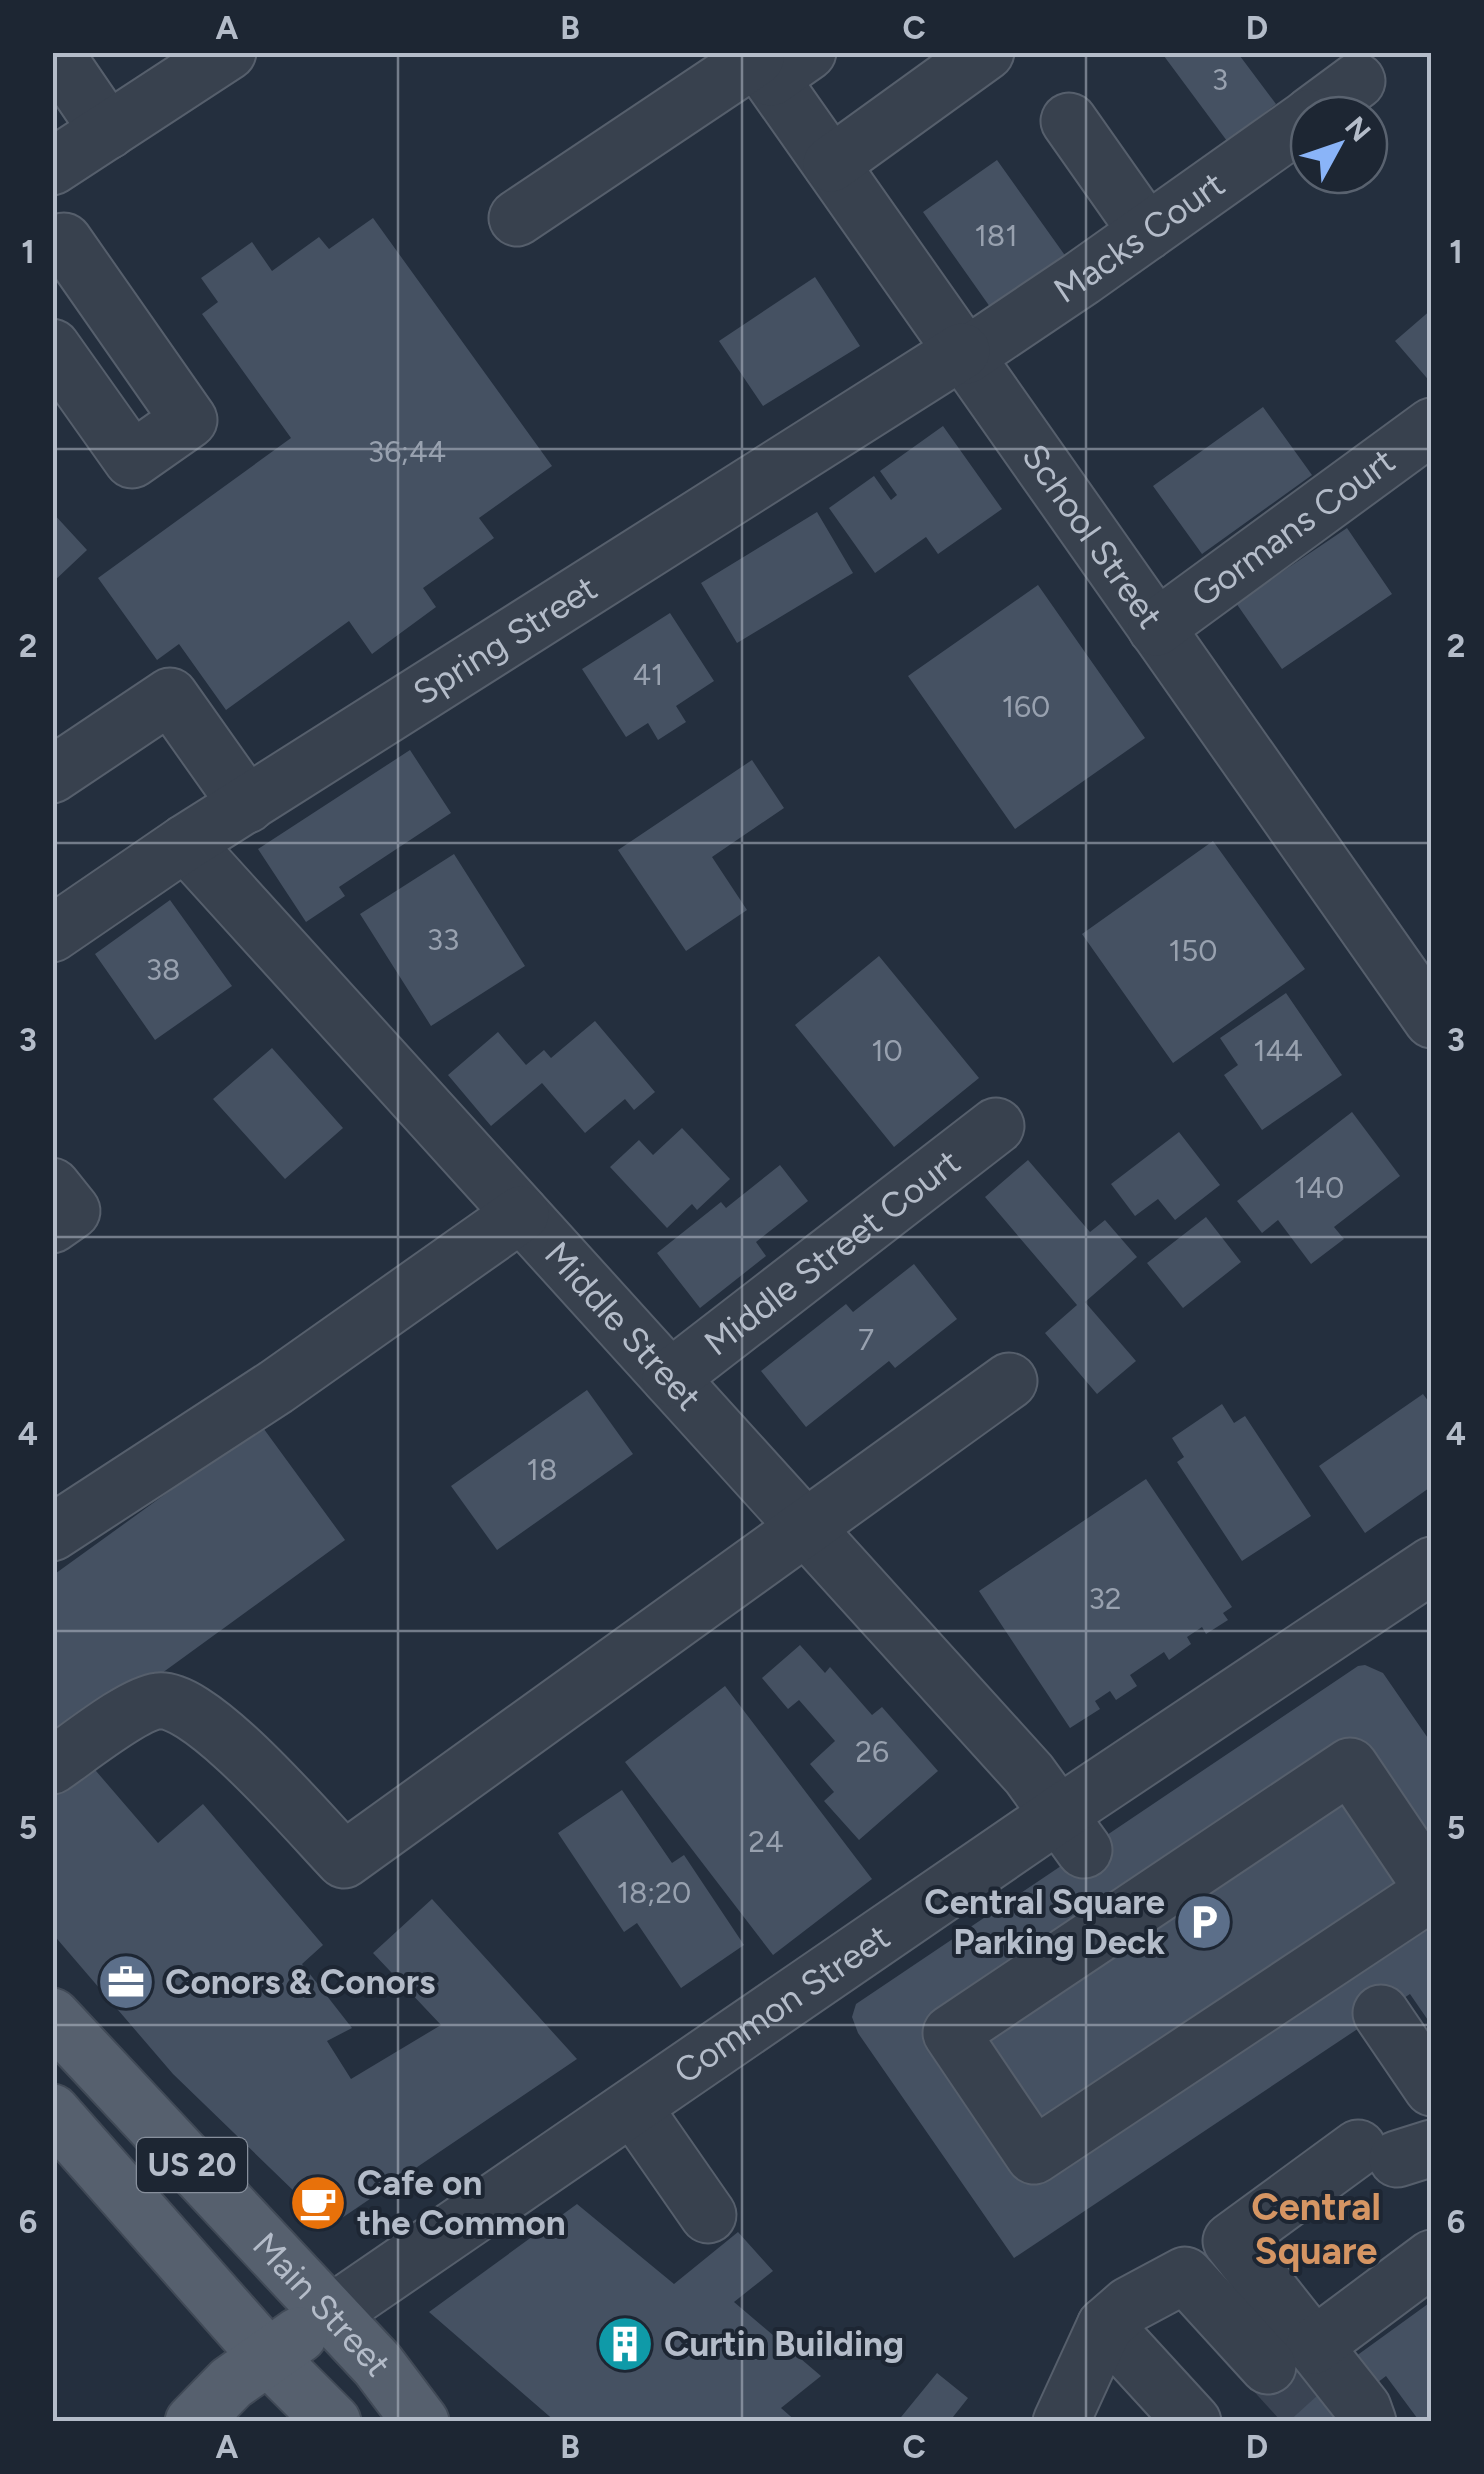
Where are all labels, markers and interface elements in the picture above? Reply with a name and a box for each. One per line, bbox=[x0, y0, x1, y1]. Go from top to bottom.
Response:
text: A bbox=[216, 9, 239, 47]
text: B bbox=[560, 9, 580, 47]
text: C bbox=[902, 9, 926, 47]
text: D bbox=[1246, 9, 1268, 47]
house number: 3 bbox=[1212, 61, 1228, 98]
north arrow bbox=[1289, 95, 1389, 195]
text: N bbox=[1338, 110, 1378, 148]
street label: Macks Court bbox=[1046, 163, 1232, 312]
house number: 181 bbox=[974, 217, 1018, 254]
text: 1 bbox=[21, 233, 35, 271]
text: 1 bbox=[1449, 233, 1463, 271]
house number: 36;44 bbox=[368, 433, 446, 470]
street label: School Street bbox=[1013, 436, 1171, 636]
street label: Gormans Court bbox=[1184, 439, 1403, 616]
street label: Spring Street bbox=[406, 567, 605, 714]
text: 2 bbox=[19, 627, 37, 665]
text: 2 bbox=[1447, 627, 1465, 665]
house number: 41 bbox=[632, 656, 664, 693]
house number: 160 bbox=[1002, 688, 1050, 725]
house number: 33 bbox=[427, 921, 459, 958]
house number: 150 bbox=[1169, 932, 1217, 969]
house number: 38 bbox=[146, 951, 180, 988]
text: 3 bbox=[19, 1021, 37, 1059]
text: 3 bbox=[1447, 1021, 1465, 1059]
house number: 10 bbox=[871, 1032, 903, 1069]
house number: 144 bbox=[1253, 1032, 1303, 1069]
street label: Middle Street Court bbox=[696, 1141, 968, 1364]
house number: 140 bbox=[1294, 1169, 1344, 1206]
street label: Middle Street bbox=[536, 1233, 710, 1419]
house number: 7 bbox=[858, 1321, 874, 1358]
text: 4 bbox=[18, 1415, 38, 1453]
text: 4 bbox=[1446, 1415, 1466, 1453]
house number: 18 bbox=[527, 1451, 557, 1488]
house number: 32 bbox=[1088, 1580, 1122, 1617]
house number: 26 bbox=[855, 1733, 889, 1770]
text: 5 bbox=[19, 1809, 37, 1847]
text: 5 bbox=[1447, 1809, 1465, 1847]
house number: 24 bbox=[748, 1823, 784, 1860]
house number: 18;20 bbox=[617, 1874, 691, 1911]
place label: Central Square Parking Deck bbox=[924, 1881, 1165, 1963]
parking icon: Central Square Parking Deck bbox=[1174, 1892, 1234, 1952]
street label: Common Street bbox=[666, 1916, 898, 2093]
office icon: Conors & Conors bbox=[96, 1952, 156, 2012]
place label: Conors & Conors bbox=[165, 1961, 435, 2003]
road number: US 20 bbox=[137, 2138, 247, 2192]
place label: Cafe on the Common bbox=[357, 2162, 566, 2244]
cafe icon: Cafe on the Common bbox=[288, 2173, 348, 2233]
district label: Central Square bbox=[1251, 2184, 1381, 2274]
text: 6 bbox=[19, 2203, 37, 2241]
text: 6 bbox=[1447, 2203, 1465, 2241]
street label: Main Street bbox=[244, 2224, 400, 2384]
building icon: Curtin Building bbox=[595, 2314, 655, 2374]
place label: Curtin Building bbox=[664, 2323, 904, 2365]
text: A bbox=[216, 2428, 239, 2466]
text: B bbox=[560, 2428, 580, 2466]
text: C bbox=[902, 2428, 926, 2466]
text: D bbox=[1246, 2428, 1268, 2466]

